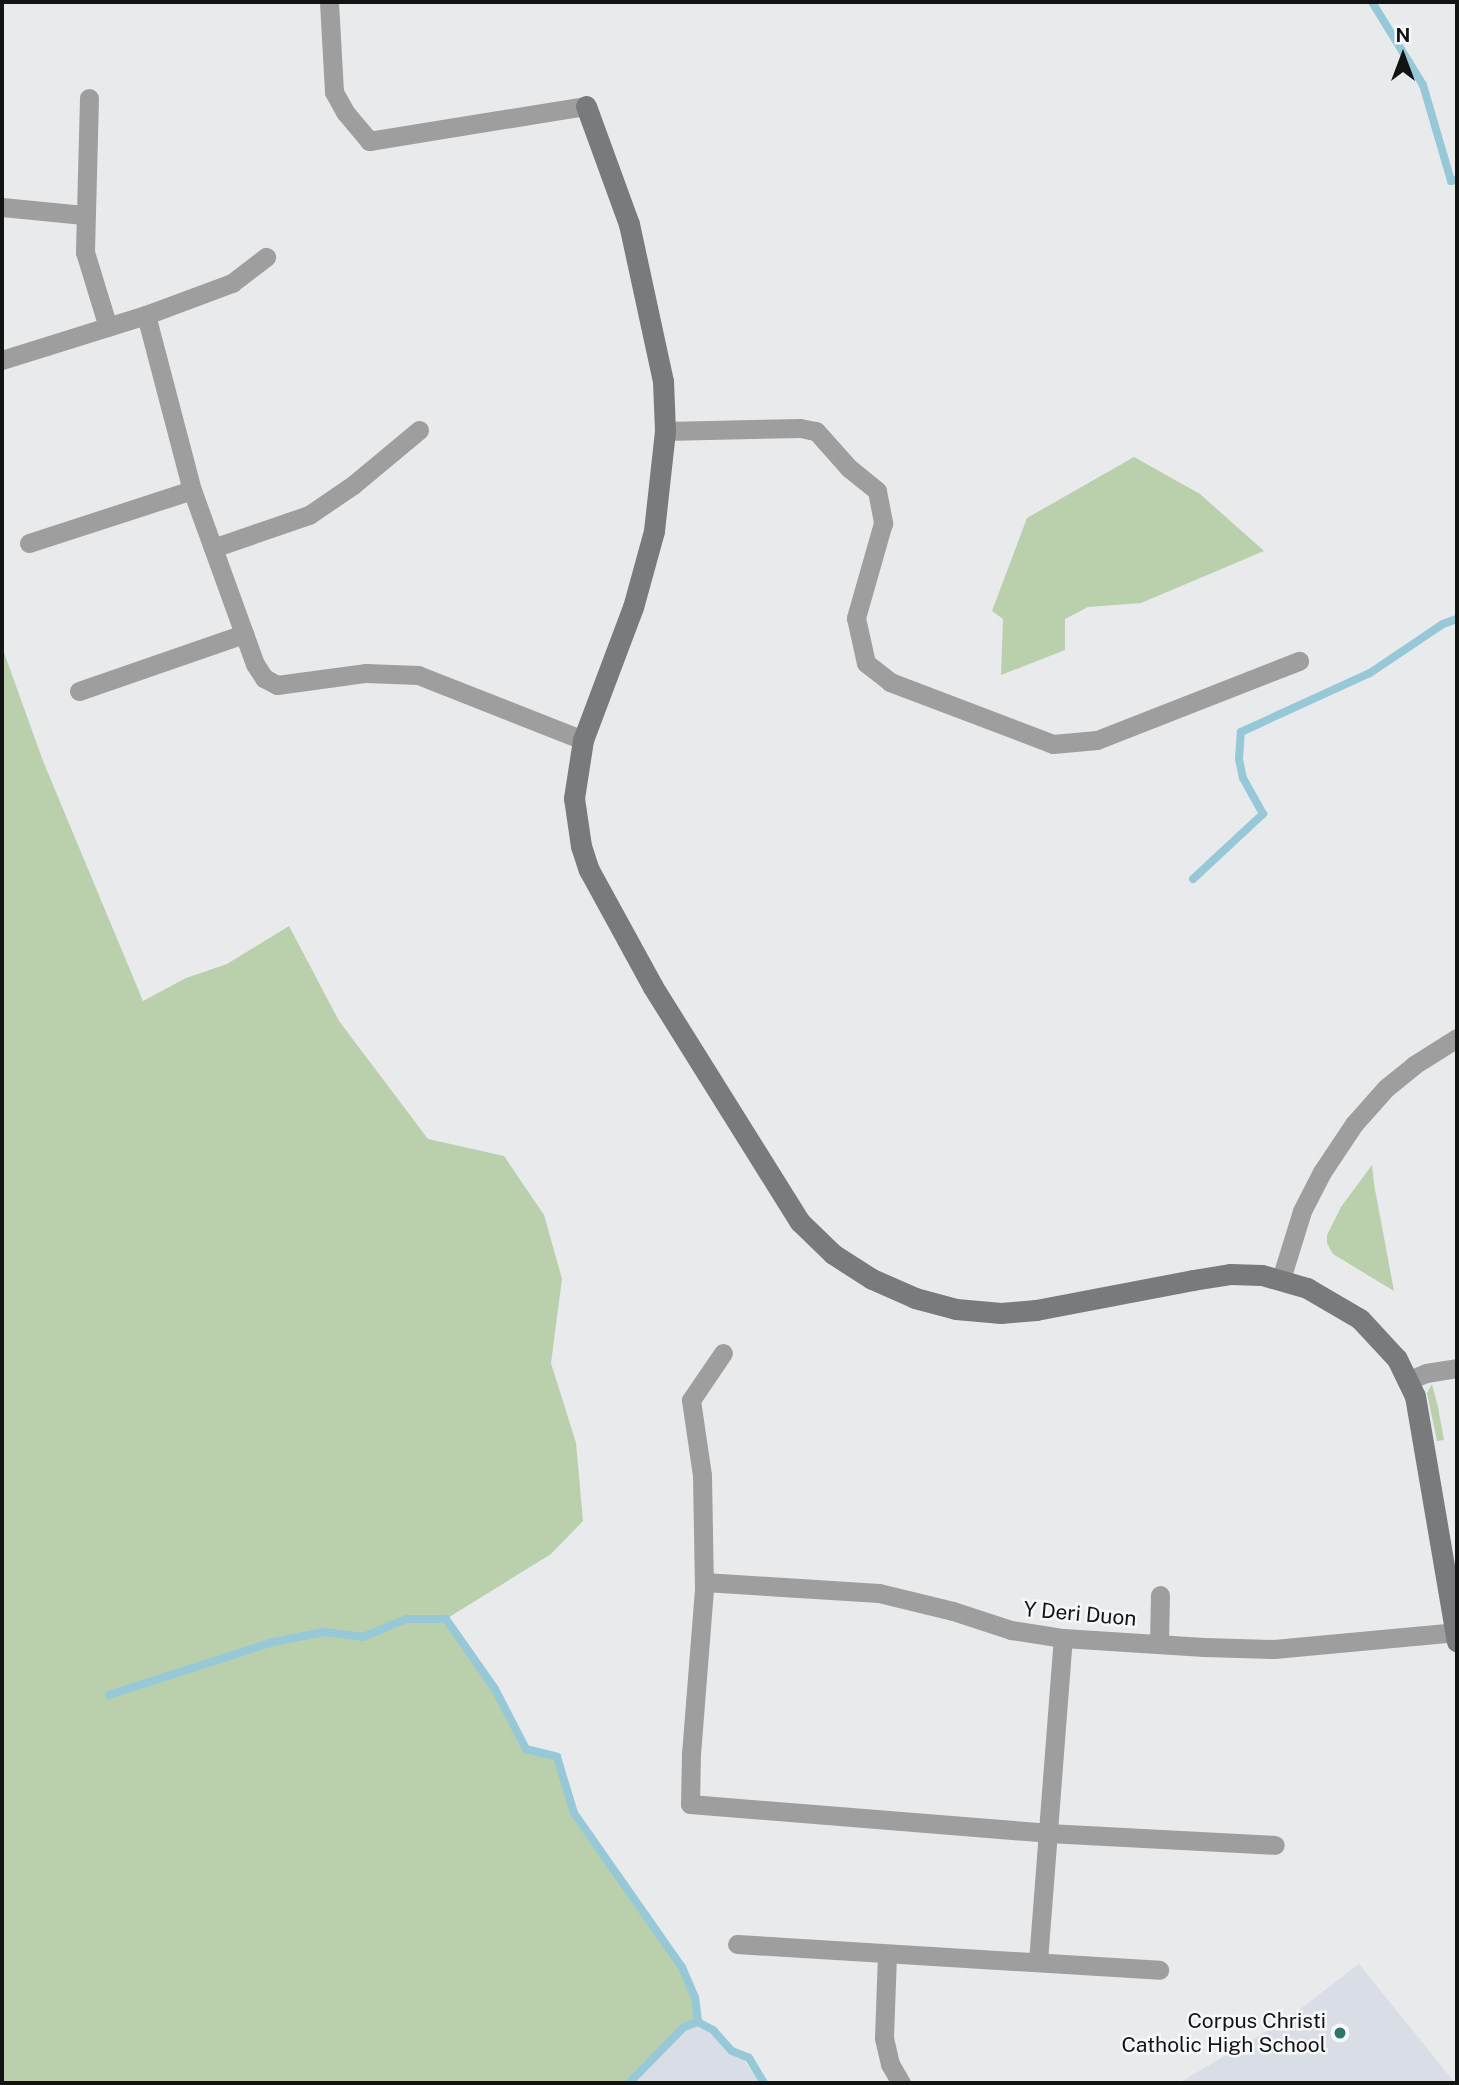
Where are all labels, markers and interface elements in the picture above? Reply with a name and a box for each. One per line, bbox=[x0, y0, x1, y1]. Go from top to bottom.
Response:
north arrow bbox=[1368, 21, 1438, 91]
text: N bbox=[1396, 24, 1410, 46]
street label: Y Deri Duon bbox=[1022, 1596, 1138, 1632]
place label: Corpus Christi Catholic High School bbox=[1121, 2008, 1326, 2058]
marker: Corpus Christi Catholic High School bbox=[1332, 2025, 1348, 2041]

